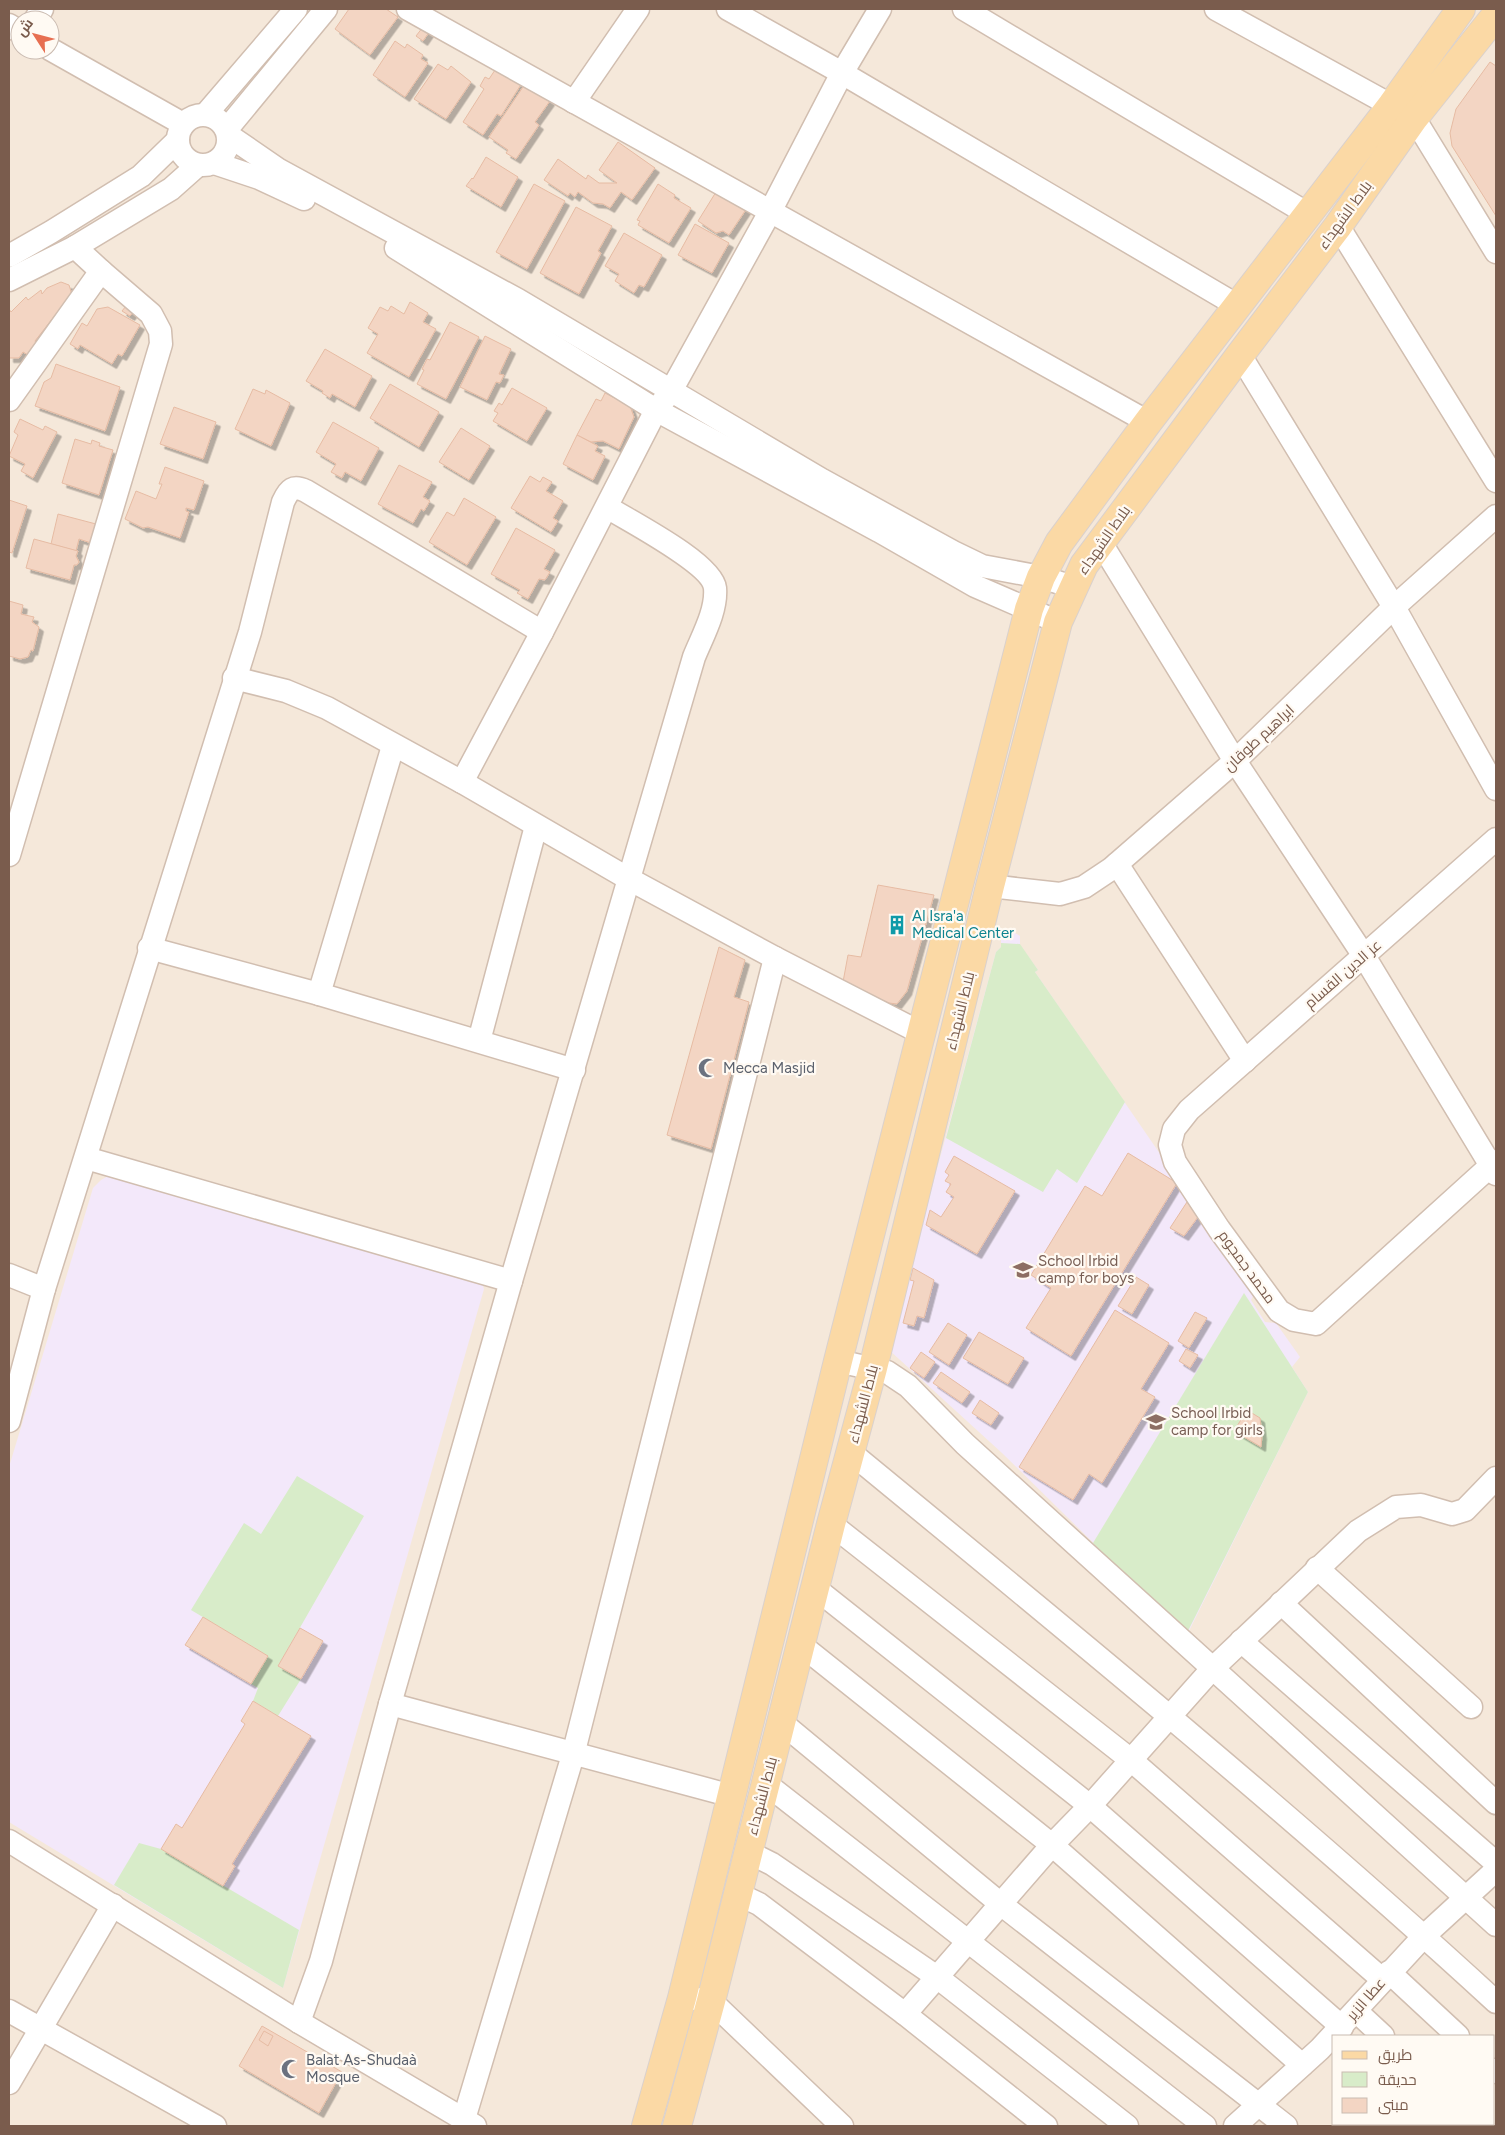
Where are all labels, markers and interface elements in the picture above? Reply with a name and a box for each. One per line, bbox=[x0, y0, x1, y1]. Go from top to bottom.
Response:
north arrow bbox=[10, 10, 60, 60]
text: ش bbox=[13, 15, 37, 40]
street label: بلاط الشهداء bbox=[1314, 177, 1377, 253]
street label: بلاط الشهداء bbox=[1074, 502, 1135, 579]
street label: ابراهيم طوقان bbox=[1220, 701, 1299, 776]
place label: Al Isra'a Medical Center bbox=[912, 907, 1014, 942]
building icon: Al Isra'a Medical Center bbox=[886, 914, 908, 936]
street label: عز الدين القسام bbox=[1301, 936, 1386, 1013]
street label: بلاط الشهداء bbox=[942, 970, 979, 1052]
mosque icon: Mecca Masjid bbox=[697, 1057, 719, 1079]
place label: Mecca Masjid bbox=[723, 1059, 815, 1077]
street label: محمد جمجوم bbox=[1214, 1227, 1280, 1308]
place label: School Irbid camp for boys bbox=[1038, 1252, 1134, 1287]
school or university icon: School Irbid camp for boys bbox=[1012, 1259, 1034, 1281]
street label: بلاط الشهداء bbox=[844, 1363, 883, 1445]
place label: School Irbid camp for girls bbox=[1171, 1404, 1263, 1439]
school or university icon: School Irbid camp for girls bbox=[1145, 1411, 1167, 1433]
street label: بلاط الشهداء bbox=[743, 1755, 782, 1837]
street label: عطا الزير bbox=[1342, 1974, 1389, 2025]
legend bbox=[1332, 2035, 1495, 2125]
text: طريق bbox=[1378, 2046, 1412, 2065]
place label: Balat As-Shudaà Mosque bbox=[306, 2051, 417, 2086]
mosque icon: Balat As-Shudaà Mosque bbox=[280, 2058, 302, 2080]
text: حديقة bbox=[1378, 2071, 1417, 2089]
text: مبنى bbox=[1378, 2096, 1409, 2115]

